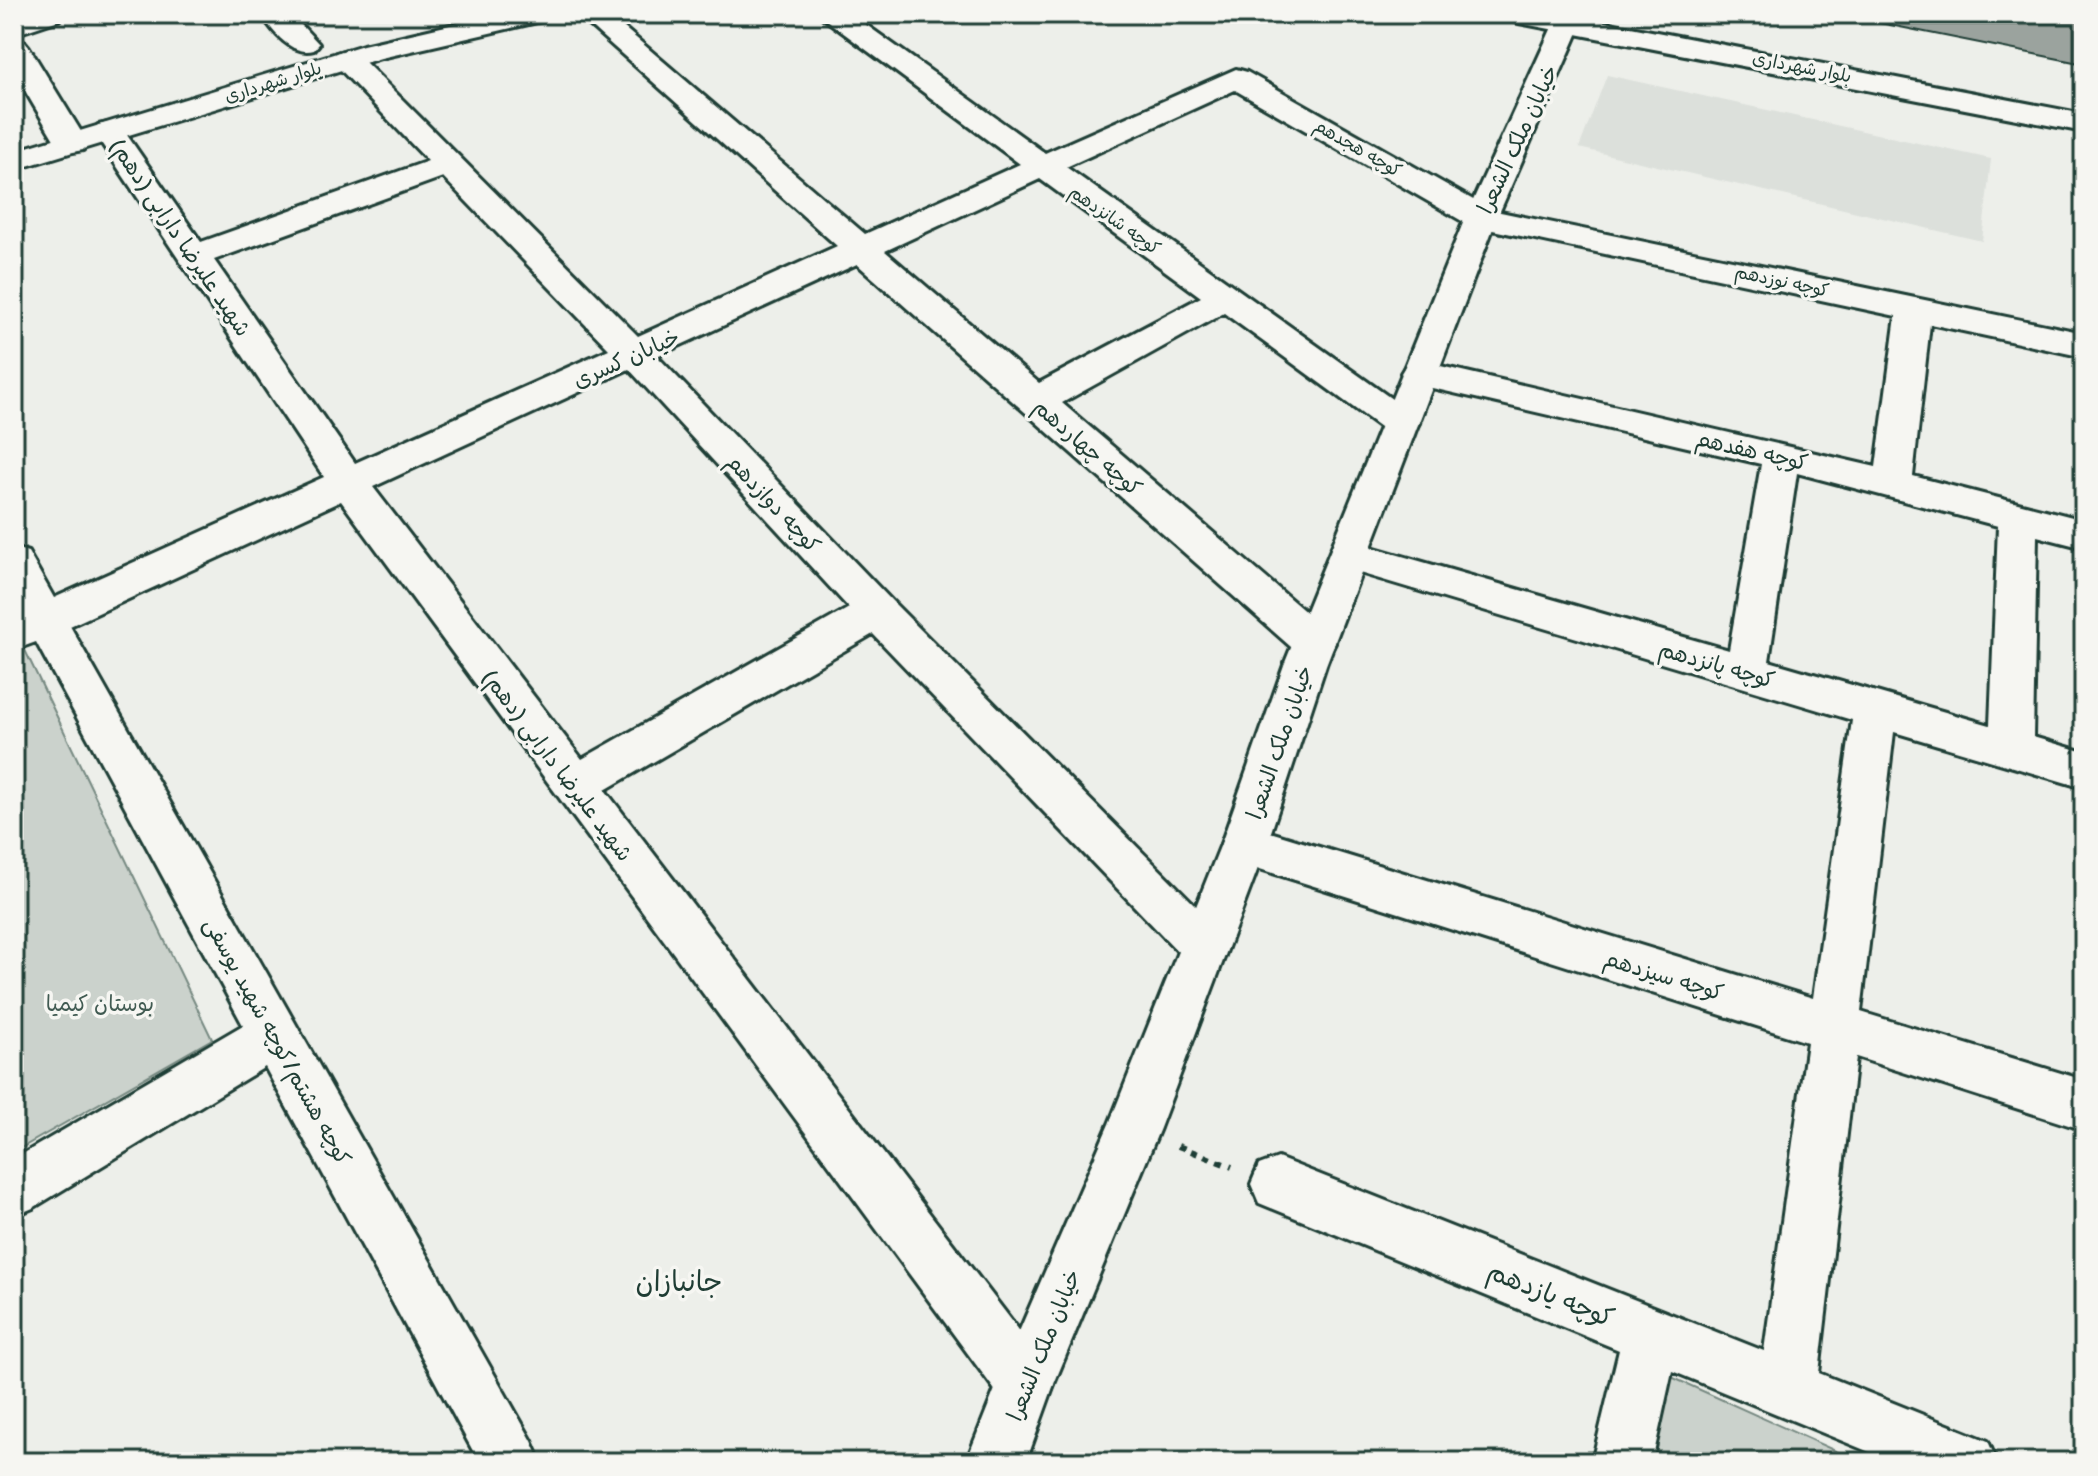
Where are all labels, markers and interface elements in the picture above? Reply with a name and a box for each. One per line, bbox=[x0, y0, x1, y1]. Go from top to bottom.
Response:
street label: بلوار شهرداری bbox=[1751, 48, 1853, 87]
street label: بلوار شهرداری bbox=[222, 58, 324, 107]
street label: خیابان ملک الشعرا bbox=[1472, 61, 1565, 218]
street label: کوچه هجدهم bbox=[1309, 115, 1405, 185]
street label: شهید علیرضا دارابی (دهم) bbox=[102, 134, 256, 343]
street label: کوچه شانزدهم bbox=[1063, 181, 1165, 262]
street label: کوچه نوزدهم bbox=[1732, 261, 1831, 305]
street label: خیابان کسری bbox=[569, 324, 684, 395]
street label: کوچه چهاردهم bbox=[1026, 394, 1147, 504]
street label: کوچه هفدهم bbox=[1693, 425, 1810, 479]
street label: کوچه دوازدهم bbox=[719, 449, 826, 561]
street label: کوچه پانزدهم bbox=[1655, 636, 1778, 697]
street label: خیابان ملک الشعرا bbox=[1241, 662, 1319, 823]
street label: شهید علیرضا دارابی (دهم) bbox=[474, 665, 638, 868]
street label: کوچه هشتم/کوچه شهید یوسفی bbox=[196, 913, 356, 1171]
street label: کوچه سیزدهم bbox=[1600, 945, 1727, 1009]
park label: بوستان کیمیا bbox=[46, 991, 154, 1018]
street label: کوچه یازدهم bbox=[1482, 1256, 1618, 1338]
district label: جانبازان bbox=[636, 1266, 722, 1299]
street label: خیابان ملک الشعرا bbox=[1002, 1266, 1087, 1425]

